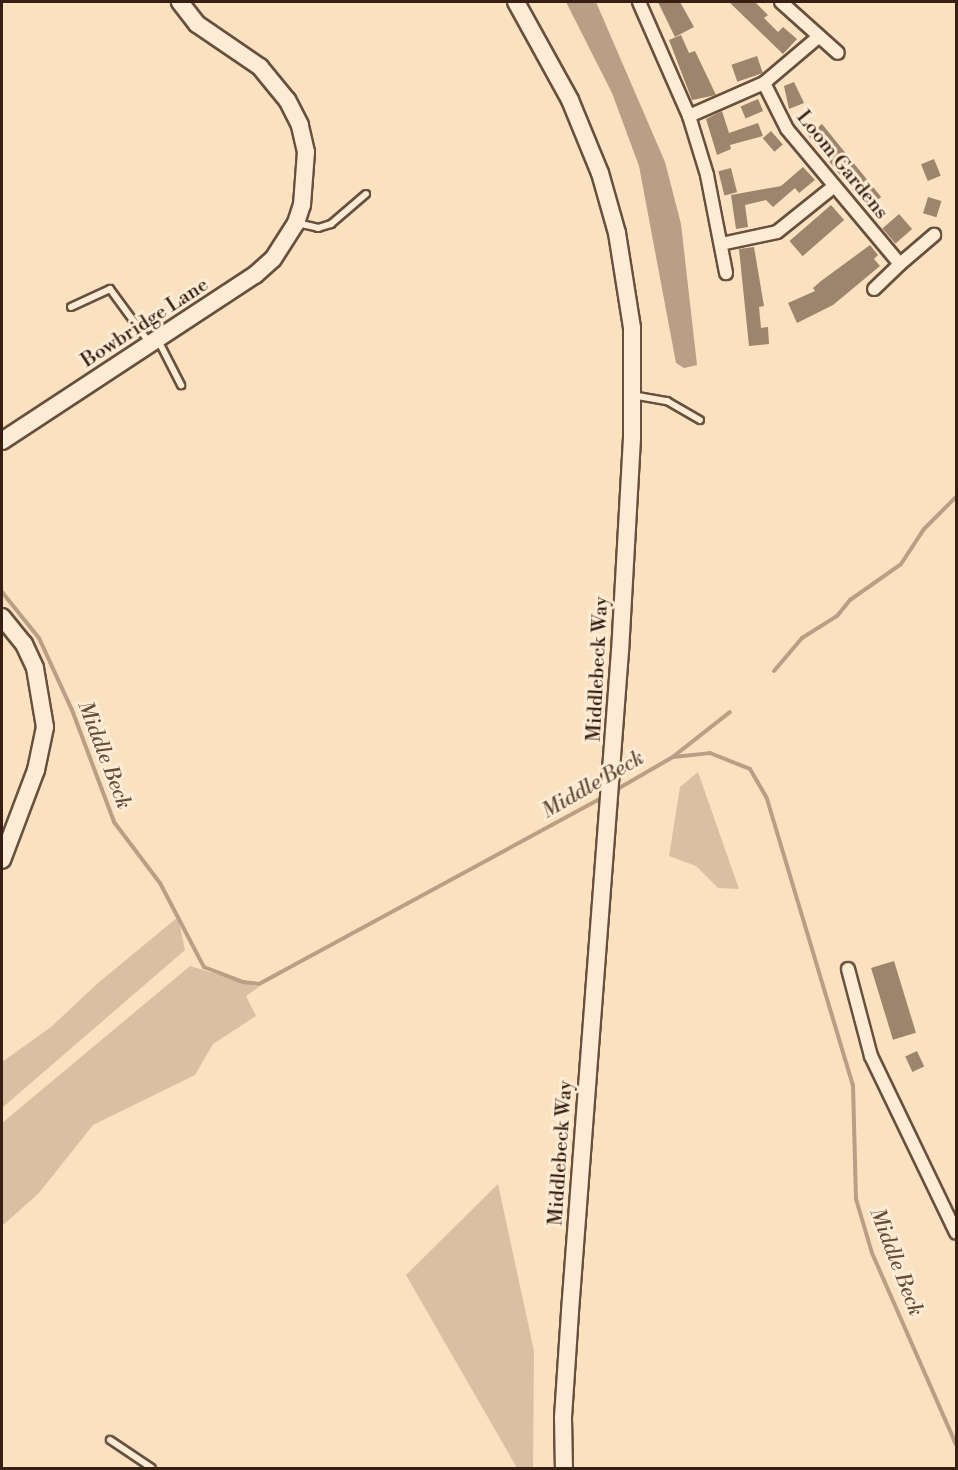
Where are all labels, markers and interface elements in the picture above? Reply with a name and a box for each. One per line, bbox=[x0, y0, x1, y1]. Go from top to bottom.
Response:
street label: Loom Gardens bbox=[791, 106, 893, 224]
street label: Bowbridge Lane bbox=[77, 273, 213, 373]
street label: Middlebeck Way bbox=[582, 596, 614, 742]
water label: Middle Beck bbox=[72, 697, 136, 813]
water label: Middle Beck bbox=[537, 746, 649, 824]
street label: Middlebeck Way bbox=[544, 1079, 578, 1227]
water label: Middle Beck bbox=[864, 1204, 928, 1320]

